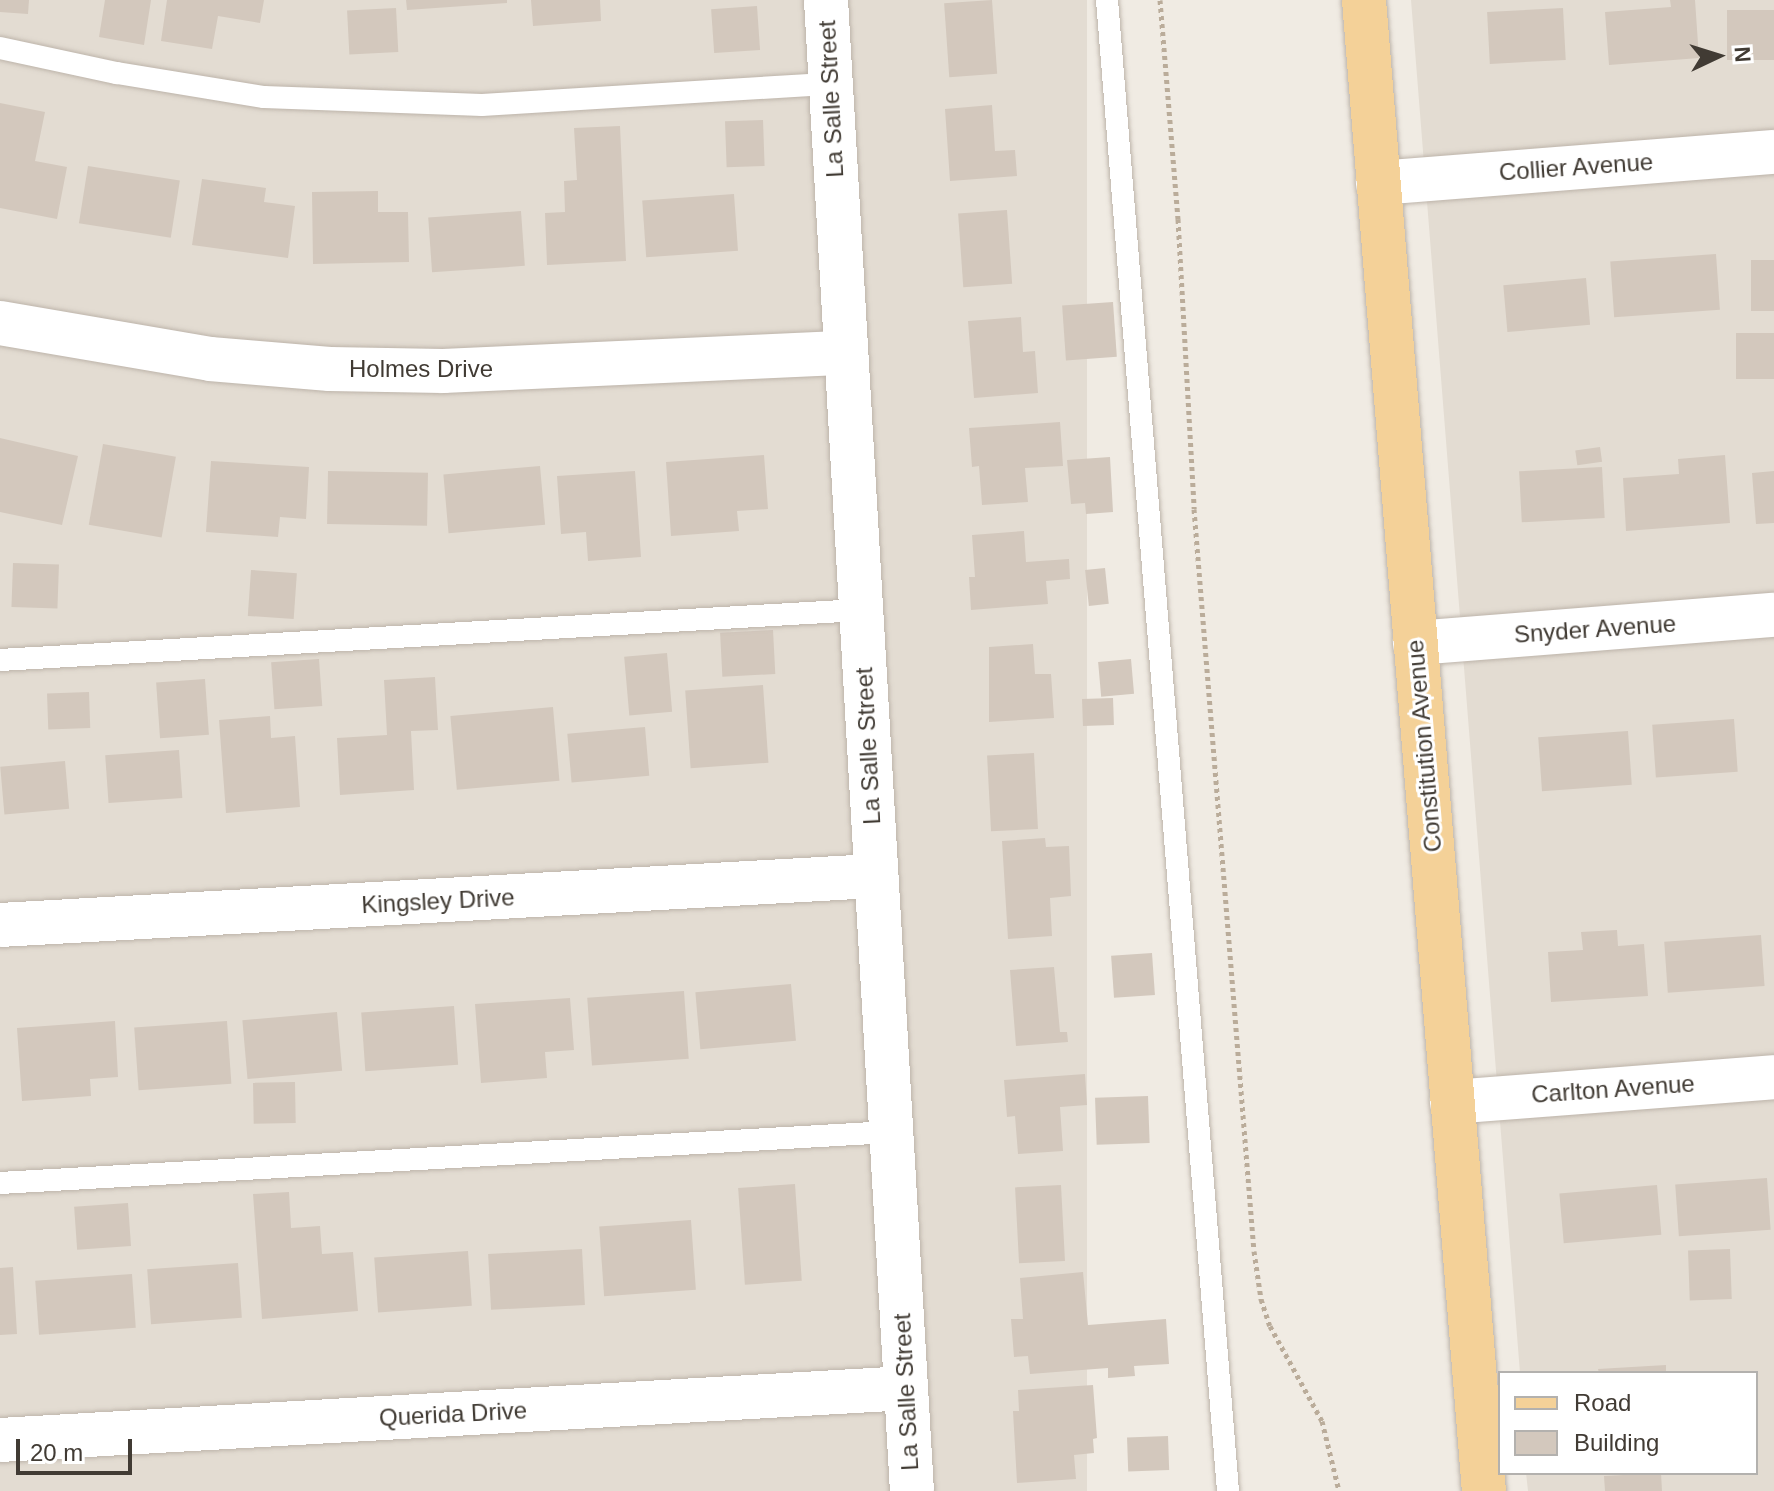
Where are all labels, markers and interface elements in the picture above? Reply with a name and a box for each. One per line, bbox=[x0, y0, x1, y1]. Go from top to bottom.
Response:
north arrow bbox=[1678, 16, 1758, 96]
street label: La Salle Street bbox=[813, 20, 849, 178]
text: N bbox=[1729, 45, 1755, 63]
street label: Collier Avenue bbox=[1497, 147, 1655, 187]
street label: Holmes Drive bbox=[349, 355, 493, 383]
street label: Snyder Avenue bbox=[1512, 609, 1678, 649]
street label: Constitution Avenue bbox=[1400, 638, 1448, 854]
street label: La Salle Street bbox=[850, 667, 886, 825]
street label: Kingsley Drive bbox=[361, 883, 515, 919]
street label: Carlton Avenue bbox=[1530, 1069, 1696, 1109]
street label: La Salle Street bbox=[888, 1313, 924, 1471]
legend bbox=[1498, 1371, 1758, 1475]
text: Road bbox=[1574, 1389, 1631, 1416]
street label: Querida Drive bbox=[378, 1396, 528, 1432]
scale bar bbox=[20, 1423, 136, 1473]
text: Building bbox=[1574, 1429, 1659, 1456]
text: 20 m bbox=[30, 1439, 83, 1466]

